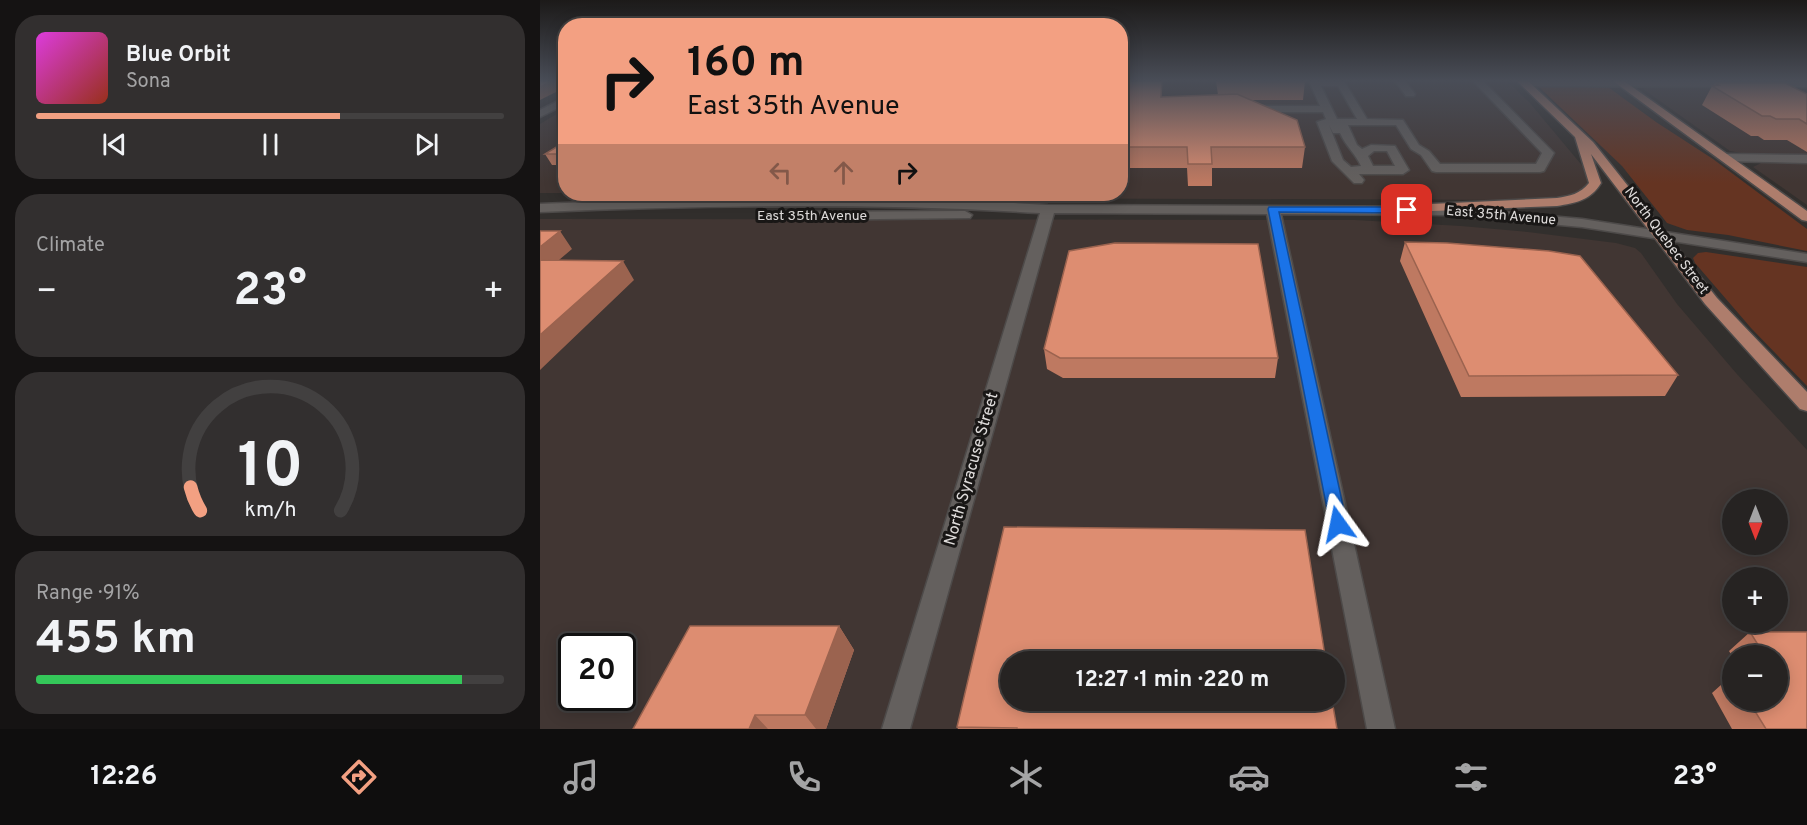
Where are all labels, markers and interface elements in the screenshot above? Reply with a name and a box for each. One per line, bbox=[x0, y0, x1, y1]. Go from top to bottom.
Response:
text: 160 m bbox=[687, 38, 805, 91]
text: Blue Orbit bbox=[126, 42, 231, 69]
icon: right bbox=[588, 42, 666, 120]
text: Sona bbox=[126, 69, 171, 95]
text: East 35th Avenue bbox=[687, 90, 900, 124]
icon: previous bbox=[98, 128, 131, 161]
icon: pause bbox=[254, 128, 287, 161]
icon: next bbox=[410, 128, 443, 161]
icon: left bbox=[764, 156, 797, 189]
icon: ahead bbox=[827, 156, 860, 189]
icon: right bbox=[890, 156, 923, 189]
pin bbox=[1381, 184, 1432, 235]
street label: North Quebec Street bbox=[1620, 184, 1712, 298]
icon: arrive bbox=[1390, 193, 1423, 226]
street label: East 35th Avenue bbox=[1445, 203, 1557, 229]
street label: East 35th Avenue bbox=[757, 208, 867, 225]
text: Climate bbox=[36, 233, 105, 259]
text: 23° bbox=[233, 264, 307, 321]
text: − bbox=[36, 272, 57, 314]
text: + bbox=[483, 272, 504, 314]
street label: North Syracuse Street bbox=[941, 390, 1003, 548]
text: 10 bbox=[237, 430, 303, 509]
north arrow bbox=[1722, 489, 1788, 555]
map controls bbox=[1722, 489, 1788, 711]
position arrow bbox=[1306, 492, 1370, 556]
text: km/h bbox=[244, 497, 296, 524]
button: + bbox=[1722, 567, 1788, 633]
text: Range · 91% bbox=[36, 581, 140, 607]
text: 455 km bbox=[36, 612, 196, 669]
speed limit sign: 20 bbox=[558, 633, 636, 711]
button: − bbox=[1722, 645, 1788, 711]
text: 12:27 · 1 min · 220 m bbox=[1076, 667, 1269, 694]
icon: directions bbox=[338, 756, 380, 798]
icon: music bbox=[560, 756, 602, 798]
icon: phone bbox=[783, 756, 825, 798]
icon: climate bbox=[1005, 756, 1047, 798]
icon: car bbox=[1228, 756, 1270, 798]
icon: filters bbox=[1450, 756, 1492, 798]
text: 12:26 bbox=[90, 760, 157, 794]
text: 23° bbox=[1673, 760, 1717, 794]

